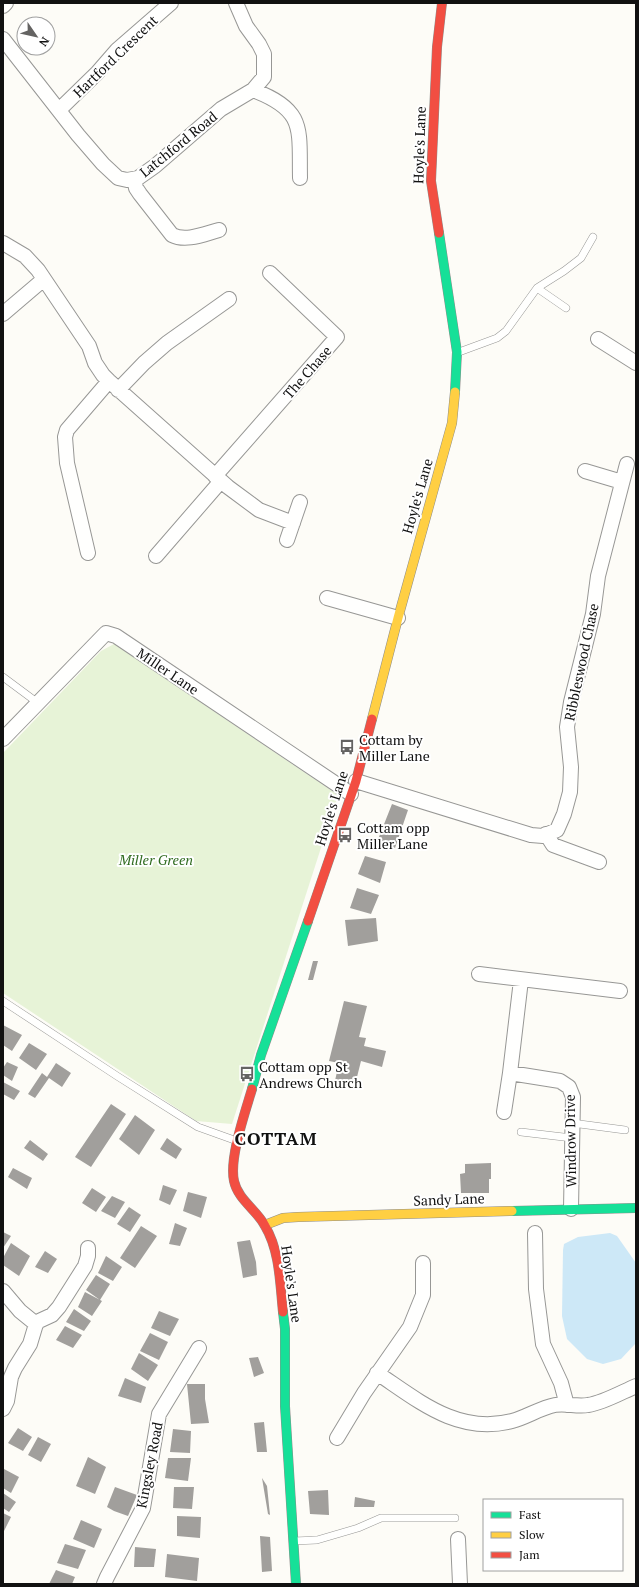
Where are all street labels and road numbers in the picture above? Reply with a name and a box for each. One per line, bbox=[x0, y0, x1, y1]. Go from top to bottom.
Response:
street label: Hartford Crescent bbox=[68, 10, 162, 101]
street label: Hoyle's Lane bbox=[408, 106, 430, 184]
street label: Latchford Road bbox=[135, 107, 221, 181]
street label: The Chase bbox=[279, 341, 335, 403]
street label: Hoyle's Lane bbox=[397, 456, 437, 536]
street label: Ribbleswood Chase bbox=[559, 601, 603, 723]
street label: Miller Lane bbox=[133, 643, 203, 699]
street label: Hoyle's Lane bbox=[310, 768, 352, 848]
street label: Windrow Drive bbox=[560, 1094, 580, 1188]
street label: Sandy Lane bbox=[413, 1188, 485, 1210]
street label: Hoyle's Lane bbox=[277, 1244, 307, 1324]
street label: Kingsley Road bbox=[131, 1420, 167, 1510]

